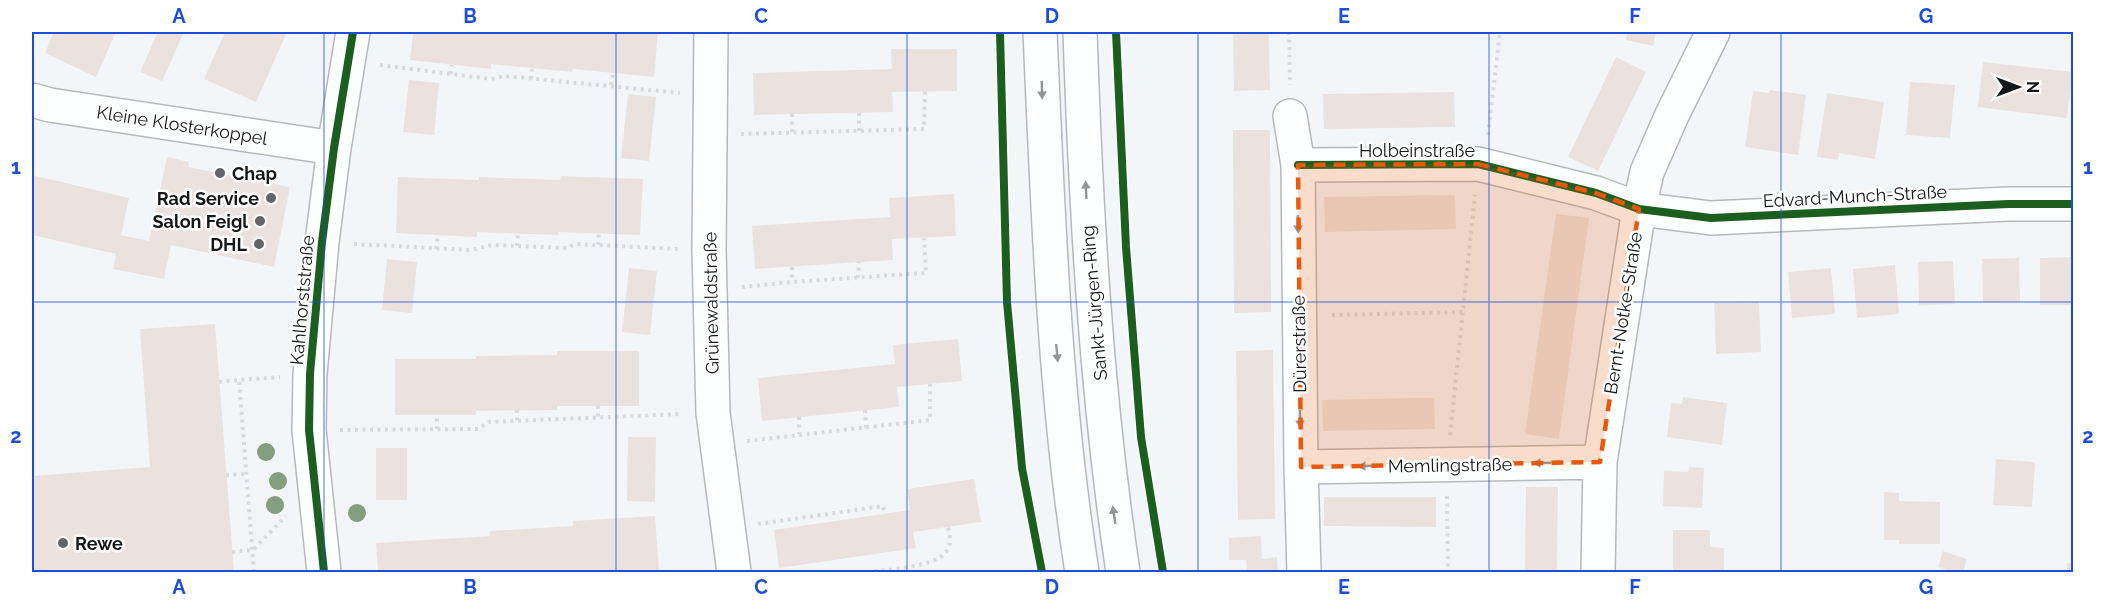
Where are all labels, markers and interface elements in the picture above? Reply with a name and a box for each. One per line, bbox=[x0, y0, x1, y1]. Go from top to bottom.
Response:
text: A bbox=[172, 4, 186, 28]
text: B bbox=[463, 4, 477, 28]
text: C bbox=[754, 4, 768, 28]
text: D bbox=[1045, 4, 1059, 28]
text: E bbox=[1338, 4, 1350, 28]
text: F bbox=[1629, 4, 1641, 28]
text: G bbox=[1919, 4, 1933, 28]
north arrow bbox=[1988, 57, 2048, 117]
one-way arrow bbox=[1038, 80, 1047, 99]
text: N bbox=[2023, 81, 2042, 93]
street label: Kleine Klosterkoppel bbox=[95, 101, 269, 149]
street label: Holbeinstraße bbox=[1359, 140, 1475, 161]
text: 1 bbox=[11, 155, 21, 179]
text: 1 bbox=[2083, 155, 2093, 179]
place label: Chap bbox=[232, 163, 277, 184]
marker: Chap bbox=[213, 166, 227, 180]
one-way arrow bbox=[1081, 181, 1090, 200]
street label: Edvard-Munch-Straße bbox=[1762, 181, 1948, 211]
place label: Rad Service bbox=[157, 188, 259, 209]
marker: Rad Service bbox=[264, 191, 278, 205]
place label: Salon Feigl bbox=[153, 211, 248, 232]
marker: Salon Feigl bbox=[253, 214, 267, 228]
one-way arrow bbox=[1293, 214, 1303, 233]
street label: Sankt-Jürgen-Ring bbox=[1077, 225, 1111, 381]
street label: Bernt-Notke-Straße bbox=[1600, 230, 1646, 396]
street label: Grünewaldstraße bbox=[699, 231, 723, 374]
place label: DHL bbox=[210, 234, 247, 255]
street label: Kahlhorststraße bbox=[286, 234, 318, 366]
marker: DHL bbox=[252, 237, 266, 251]
street label: Dürerstraße bbox=[1288, 295, 1310, 393]
one-way arrow bbox=[1052, 344, 1062, 363]
one-way arrow bbox=[1295, 409, 1305, 428]
text: 2 bbox=[10, 424, 22, 448]
text: 2 bbox=[2082, 424, 2094, 448]
street label: Memlingstraße bbox=[1388, 453, 1513, 477]
one-way arrow bbox=[1532, 458, 1551, 468]
one-way arrow bbox=[1357, 462, 1376, 471]
one-way arrow bbox=[1110, 505, 1119, 524]
place label: Rewe bbox=[75, 533, 123, 554]
marker: Rewe bbox=[56, 536, 70, 550]
text: A bbox=[172, 575, 186, 599]
text: B bbox=[463, 575, 477, 599]
text: C bbox=[754, 575, 768, 599]
text: D bbox=[1045, 575, 1059, 599]
text: E bbox=[1338, 575, 1350, 599]
text: F bbox=[1629, 575, 1641, 599]
text: G bbox=[1919, 575, 1933, 599]

